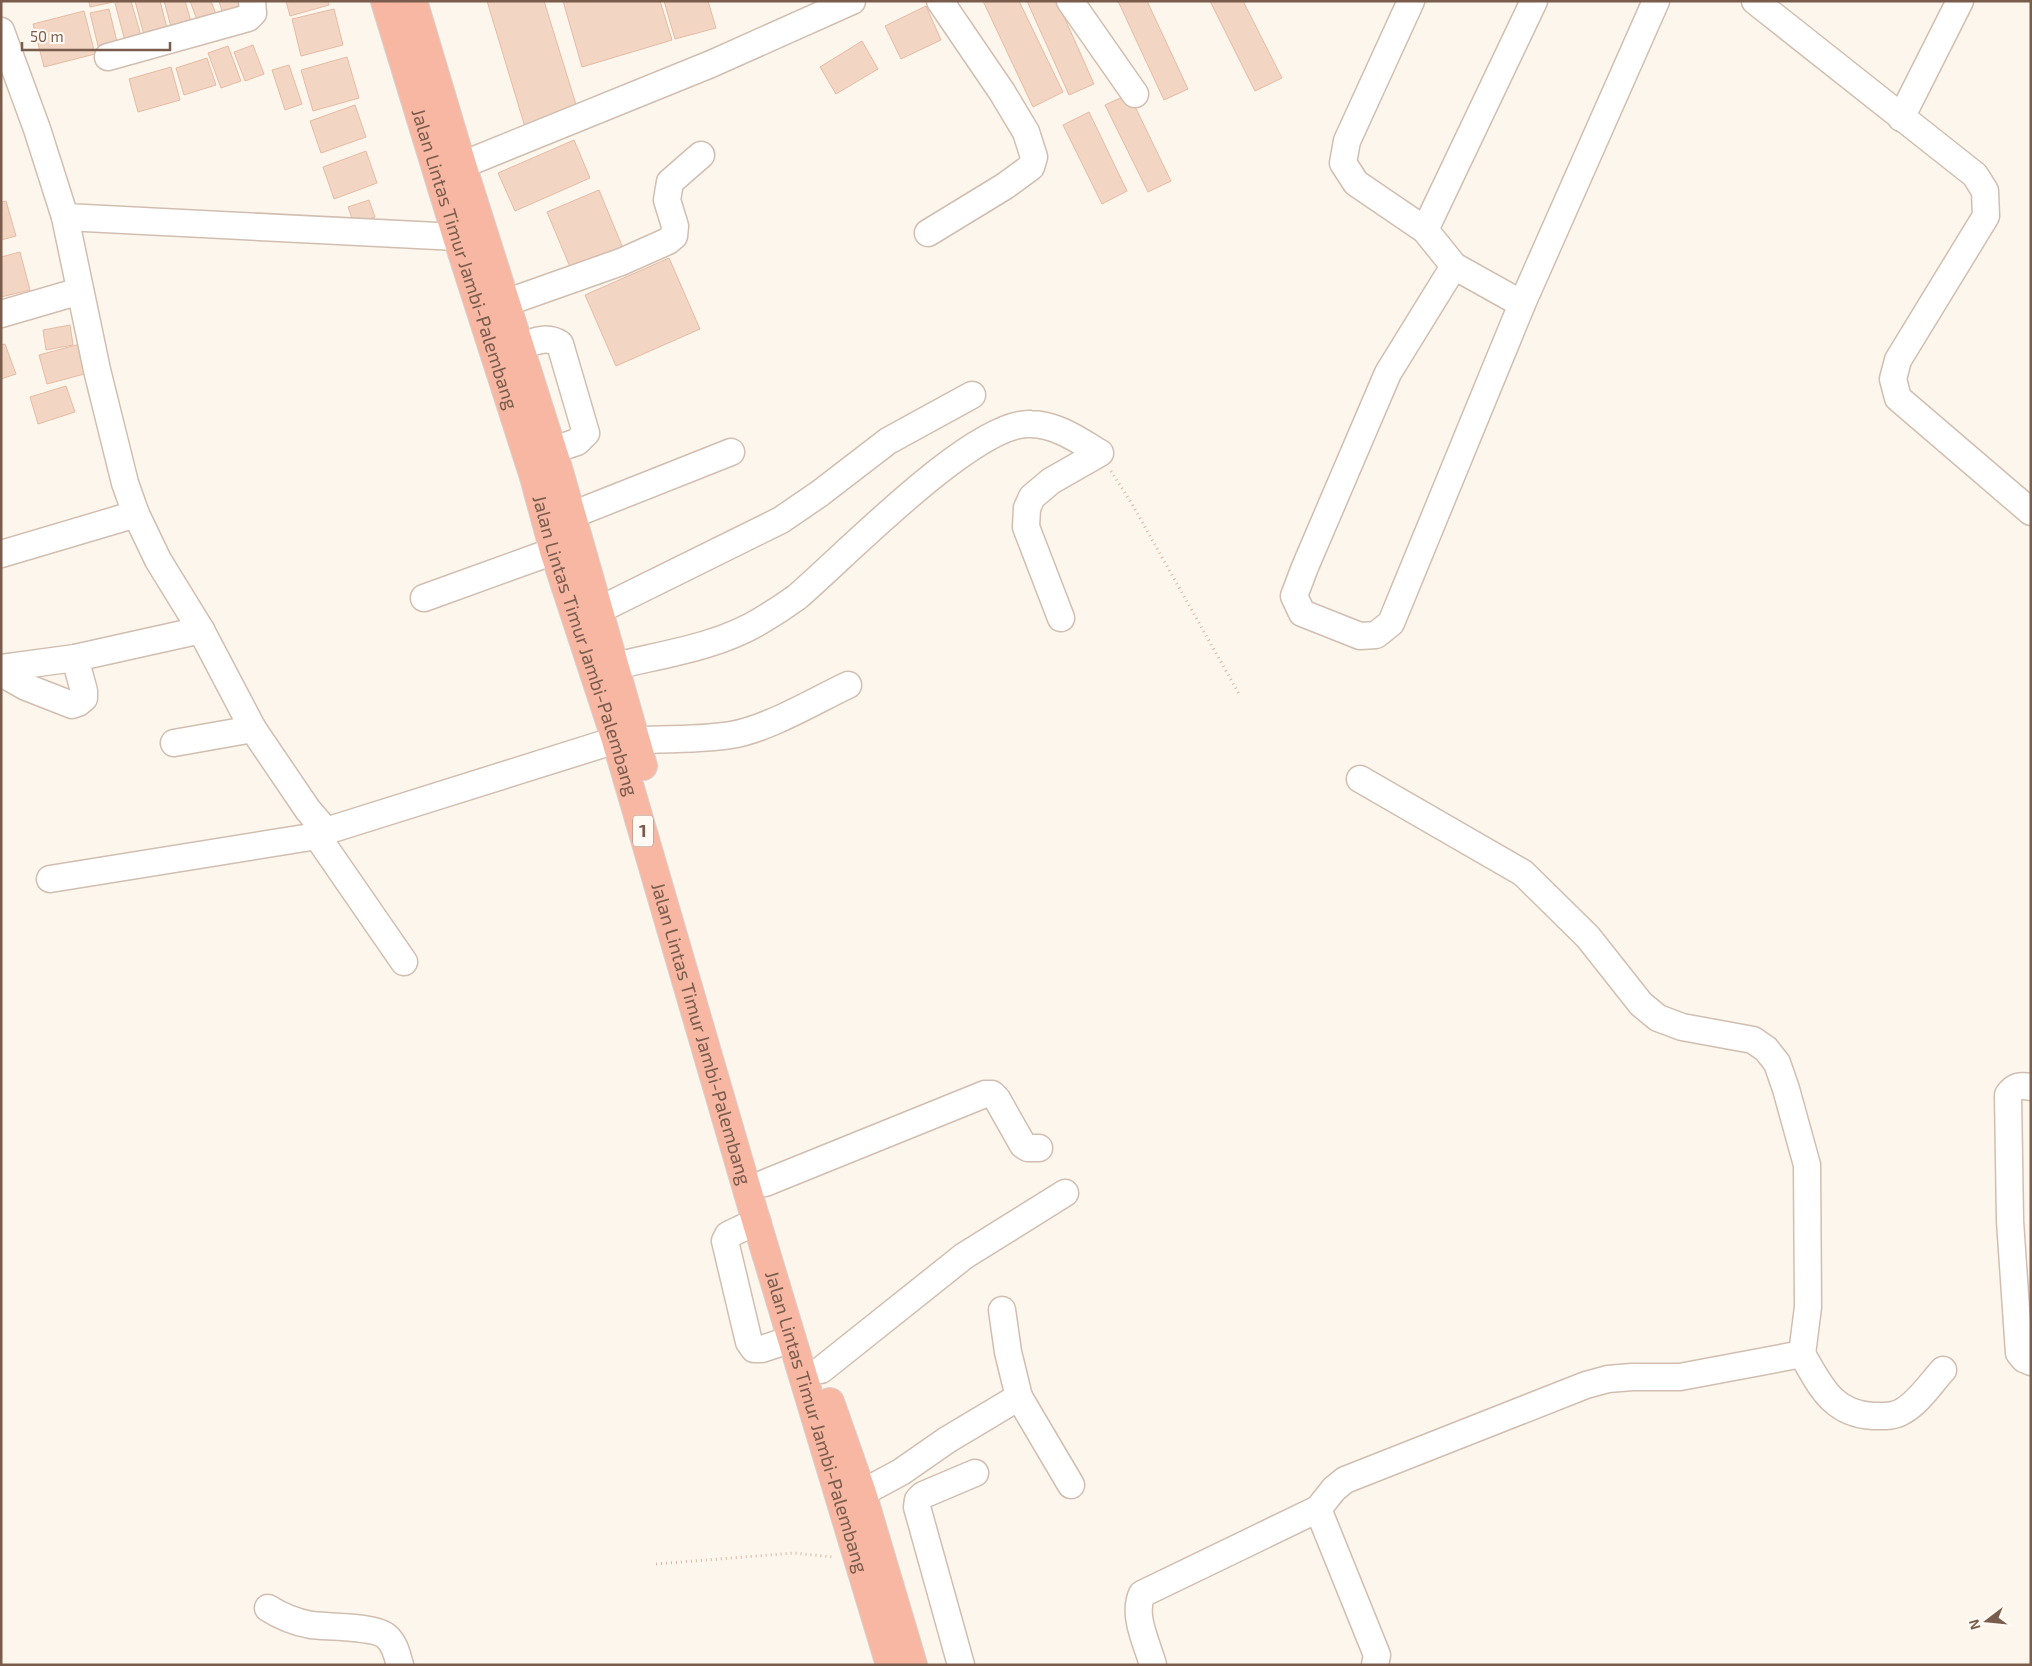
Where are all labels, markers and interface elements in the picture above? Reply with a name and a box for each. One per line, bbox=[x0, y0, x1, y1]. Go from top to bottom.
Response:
scale bar bbox=[22, 20, 170, 52]
text: 50 m bbox=[30, 27, 64, 45]
street label: Jalan Lintas Timur Jambi-Palembang bbox=[407, 106, 524, 412]
street label: Jalan Lintas Timur Jambi-Palembang bbox=[528, 492, 644, 799]
road number: 1 bbox=[633, 816, 653, 846]
street label: Jalan Lintas Timur Jambi-Palembang bbox=[647, 879, 757, 1188]
street label: Jalan Lintas Timur Jambi-Palembang bbox=[761, 1268, 874, 1576]
north arrow bbox=[1962, 1596, 2012, 1646]
text: N bbox=[1964, 1618, 1984, 1632]

